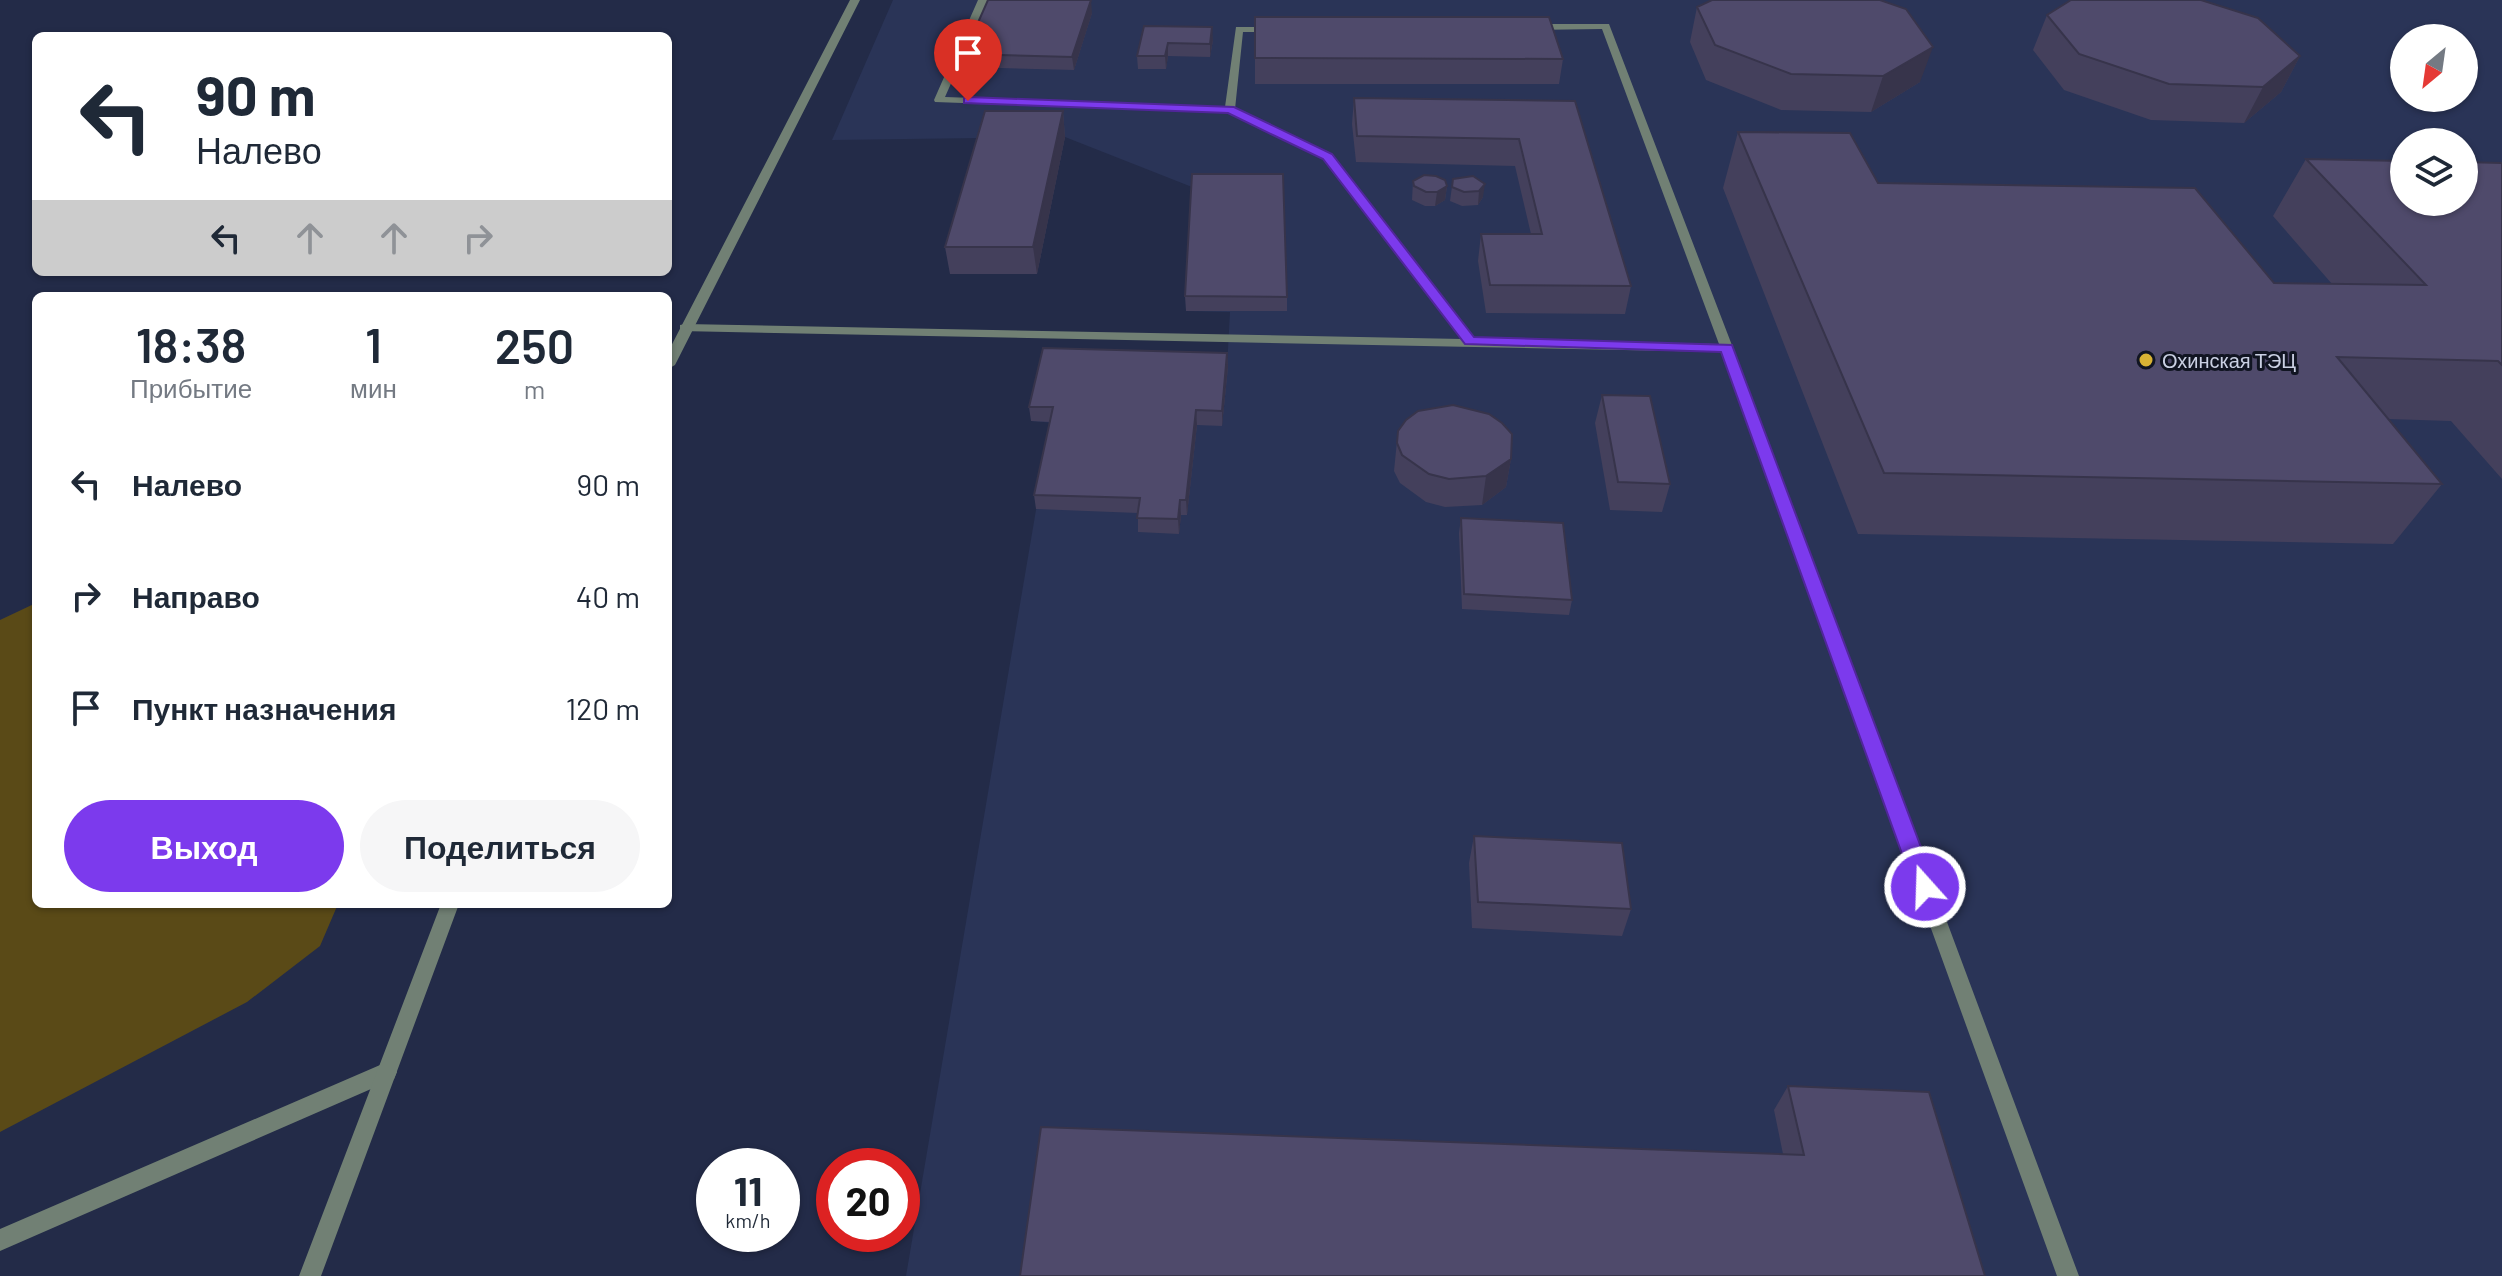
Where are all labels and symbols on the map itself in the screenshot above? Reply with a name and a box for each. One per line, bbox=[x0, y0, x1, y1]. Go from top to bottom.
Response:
pin bbox=[934, 19, 1002, 101]
north arrow bbox=[2390, 24, 2478, 112]
place label: Охинская ТЭЦ bbox=[2162, 348, 2296, 372]
marker: Охинская ТЭЦ bbox=[2137, 351, 2155, 369]
position arrow bbox=[1883, 845, 1967, 929]
speed limit sign: 20 bbox=[816, 1148, 920, 1252]

